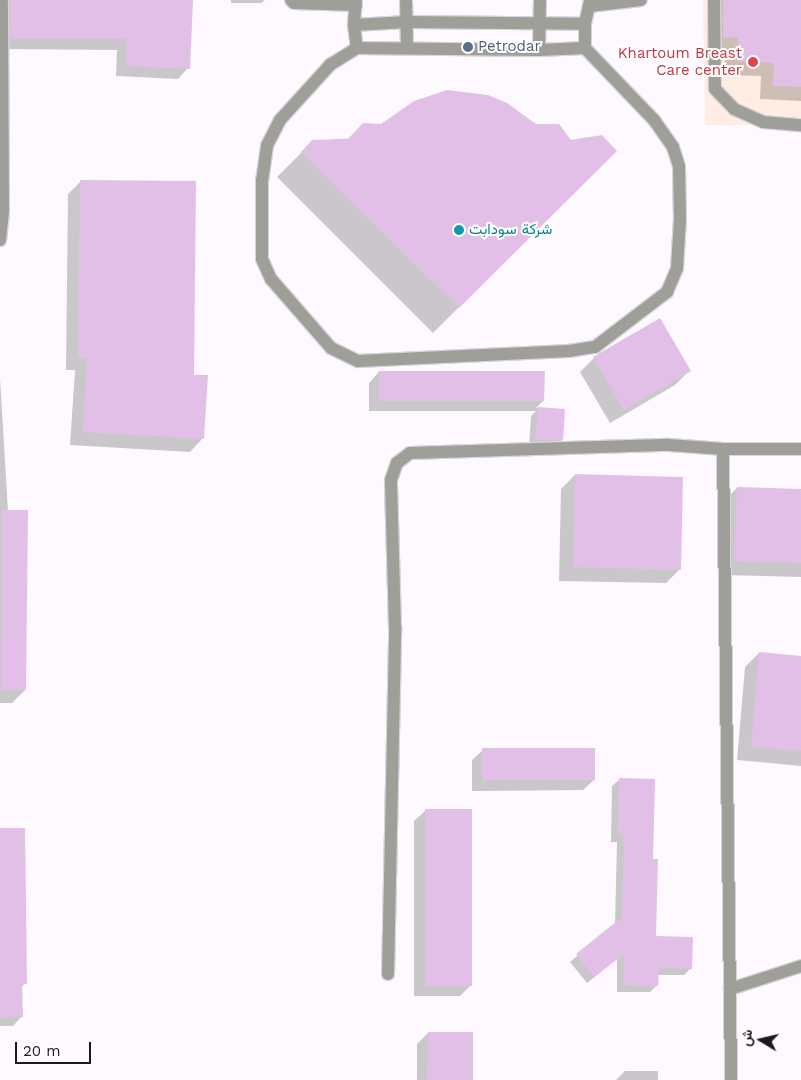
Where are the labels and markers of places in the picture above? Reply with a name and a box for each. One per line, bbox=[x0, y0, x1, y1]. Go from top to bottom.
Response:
place label: Petrodar bbox=[478, 38, 541, 56]
marker: Petrodar bbox=[462, 41, 474, 53]
place label: Khartoum Breast Care center bbox=[618, 44, 742, 79]
marker: Khartoum Breast Care center bbox=[746, 55, 760, 69]
place label: شركة سودابت bbox=[469, 221, 552, 239]
marker: شركة سودابت bbox=[453, 224, 465, 236]

